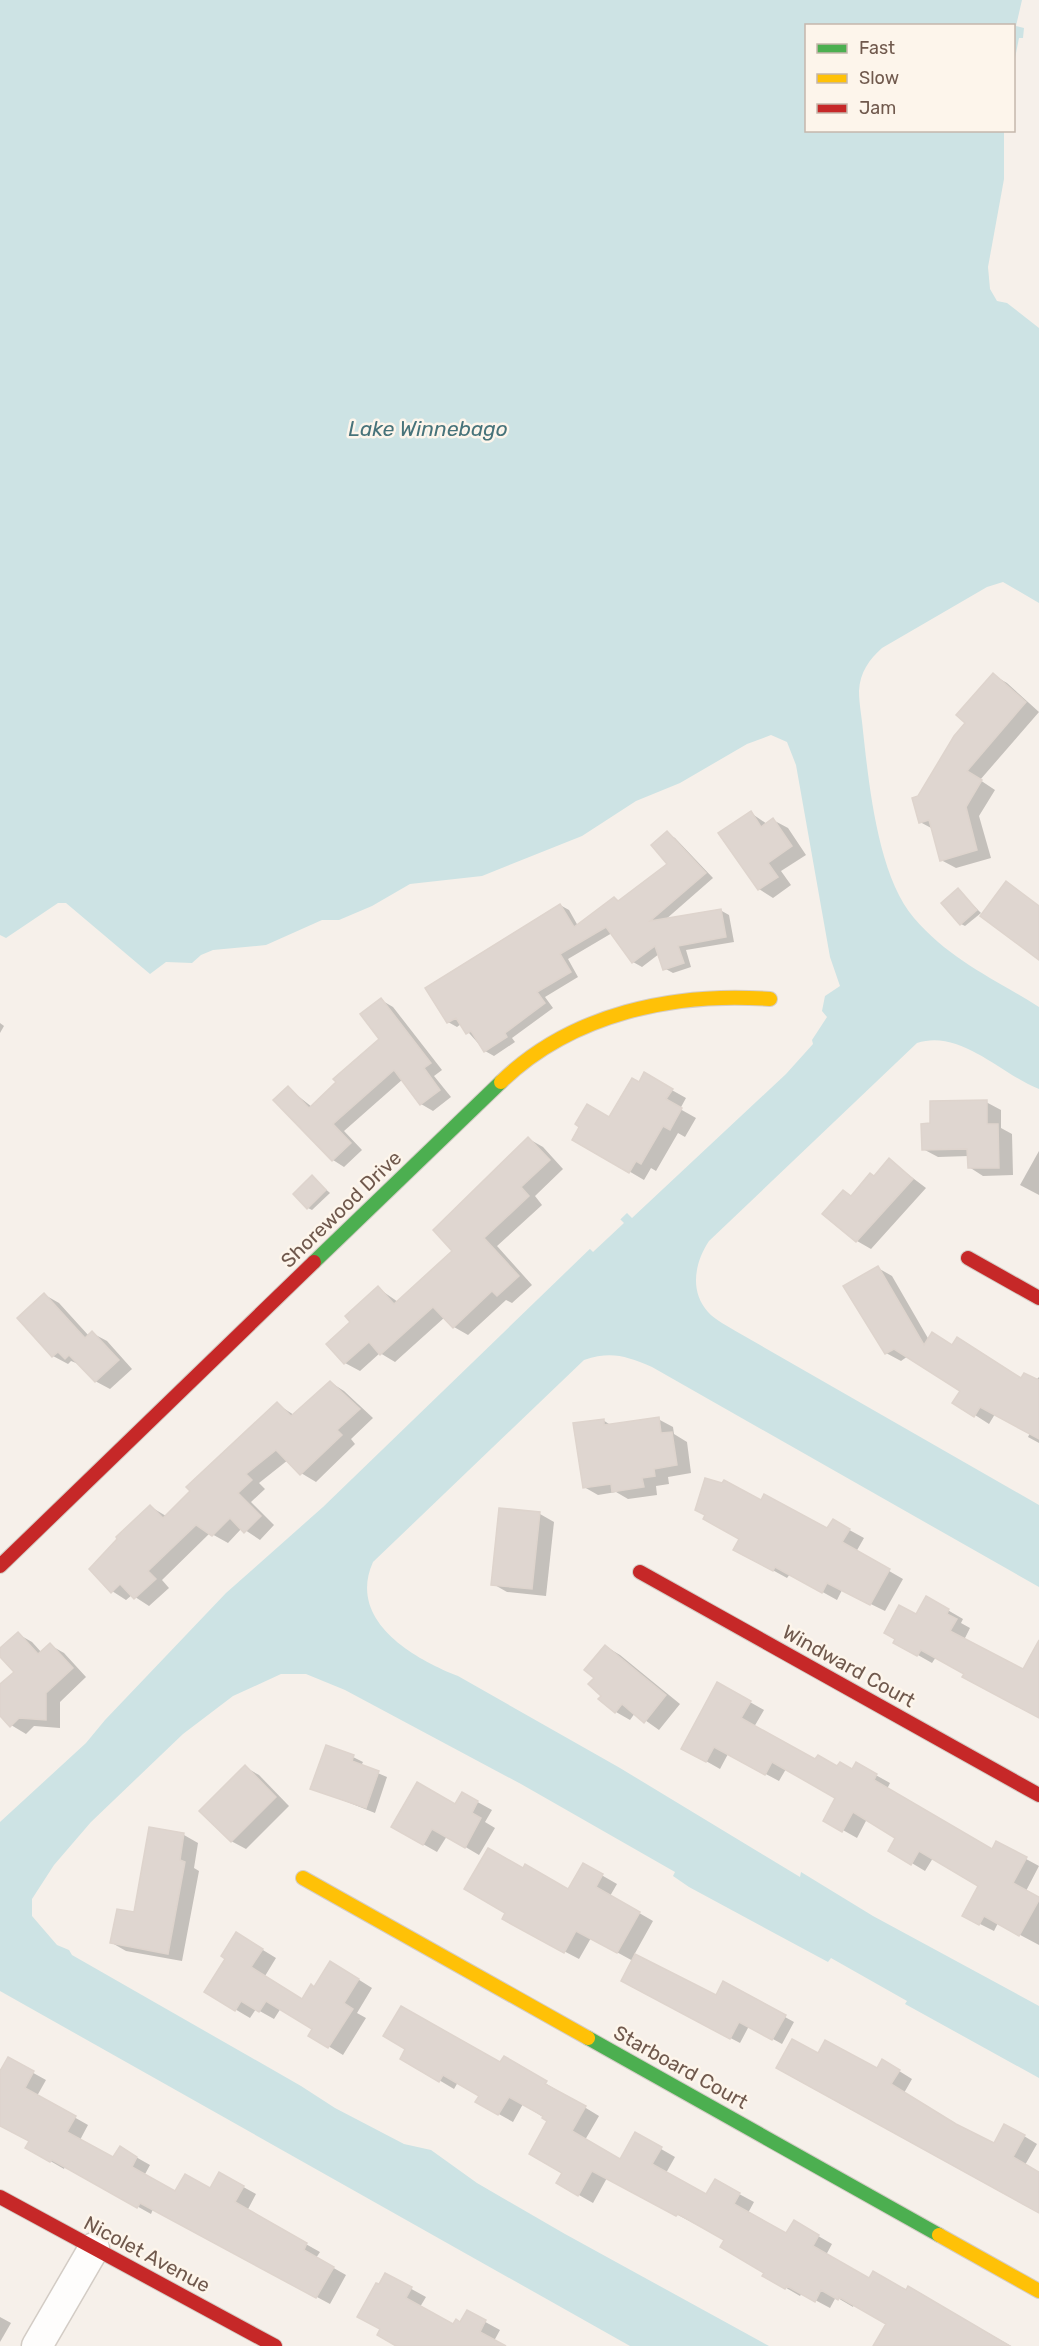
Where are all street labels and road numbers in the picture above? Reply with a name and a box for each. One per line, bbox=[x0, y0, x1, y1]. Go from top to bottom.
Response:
street label: Shorewood Drive bbox=[276, 1145, 406, 1273]
street label: Windward Court bbox=[778, 1620, 920, 1712]
street label: Starboard Court bbox=[610, 2020, 752, 2114]
street label: Nicolet Avenue bbox=[80, 2211, 214, 2297]

